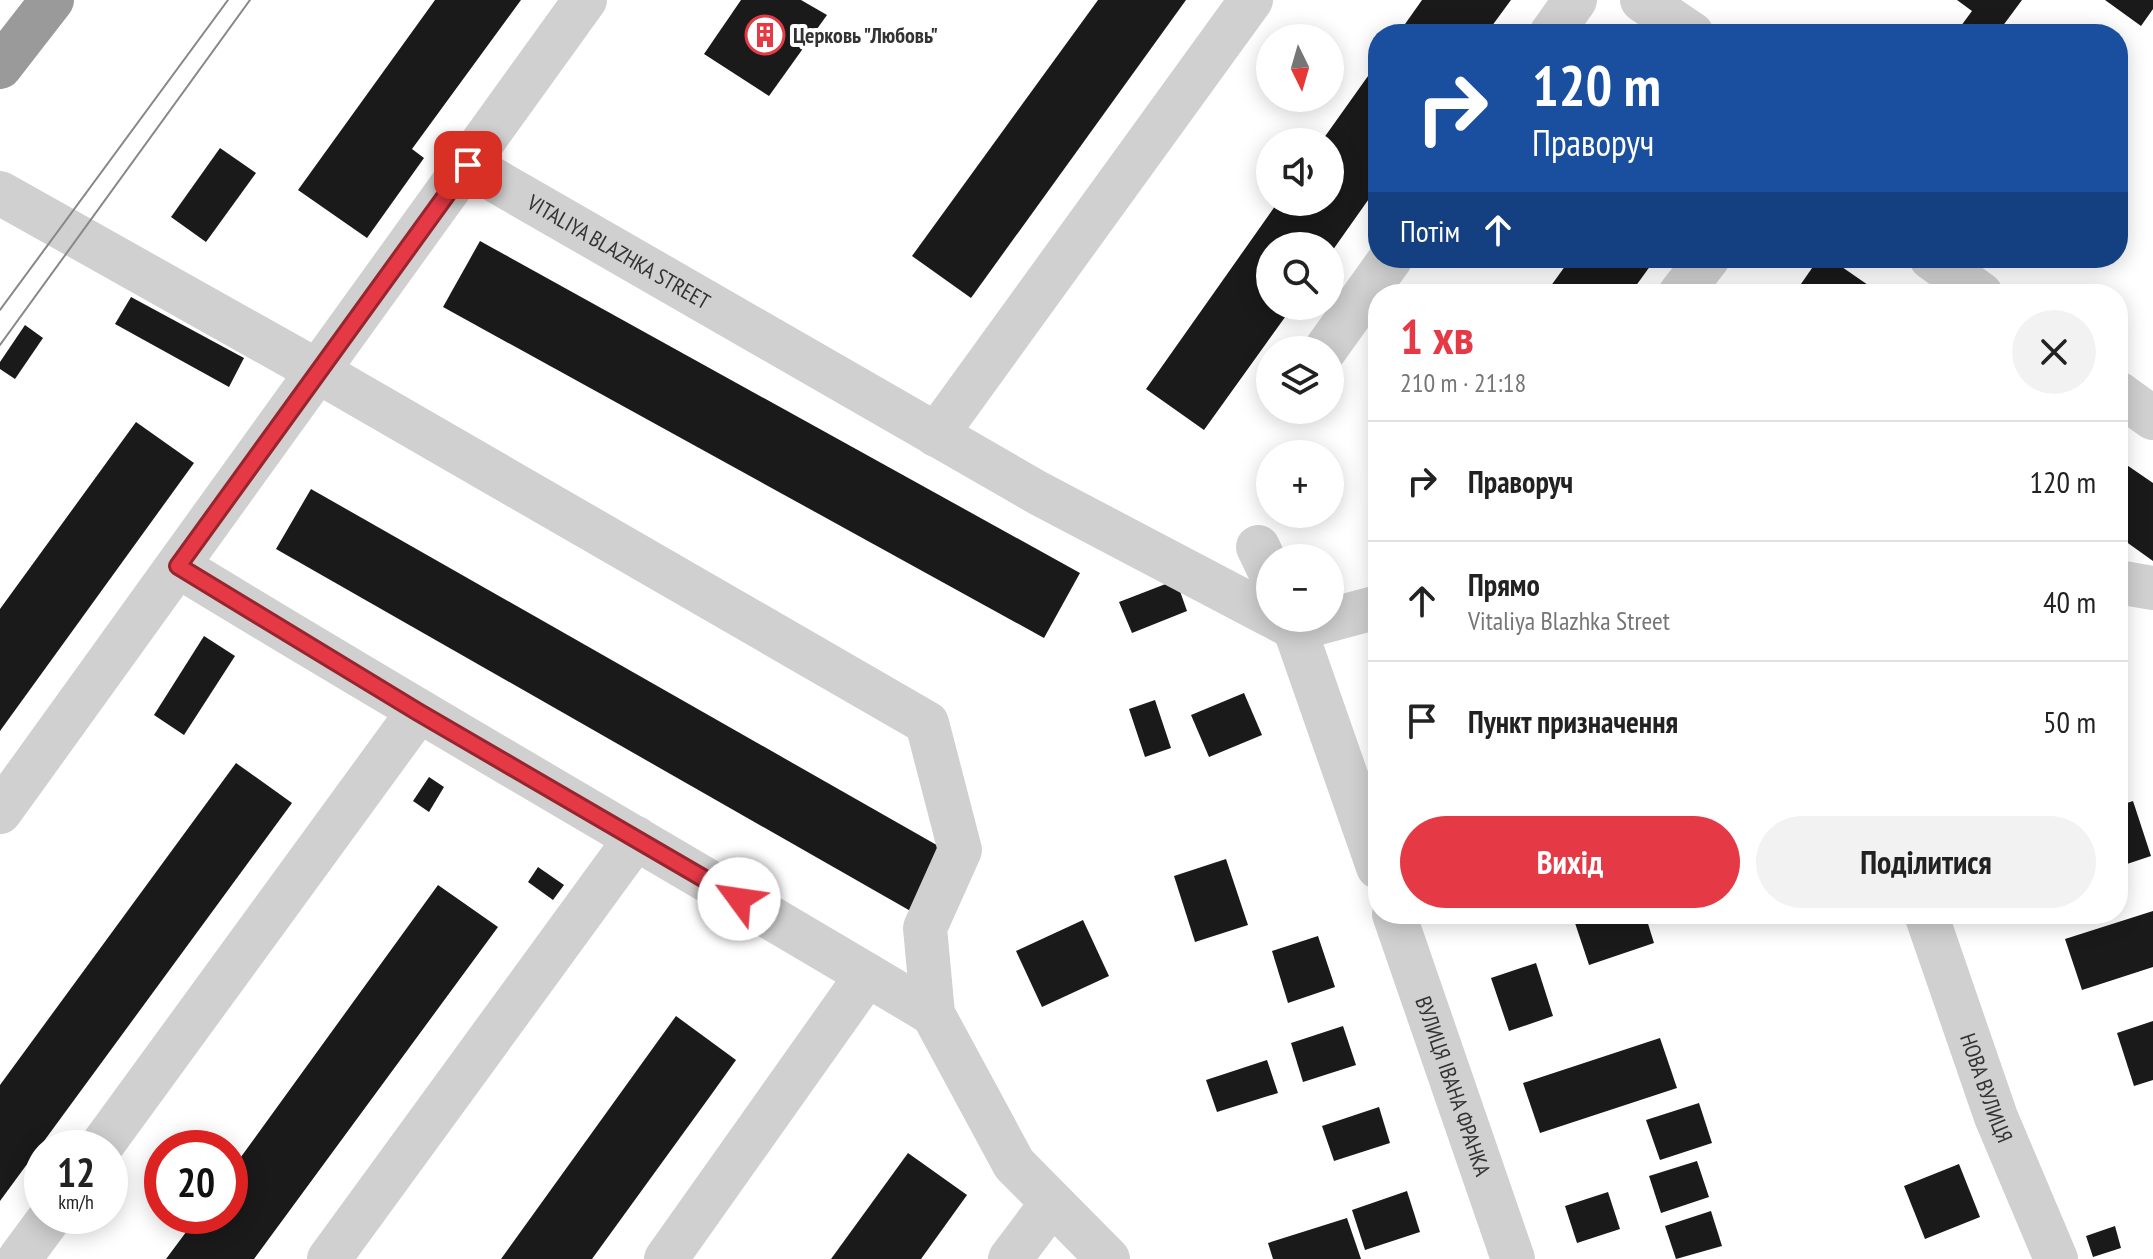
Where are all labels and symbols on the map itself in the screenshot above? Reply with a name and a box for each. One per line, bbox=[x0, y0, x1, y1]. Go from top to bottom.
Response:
building icon: Церковь "Любовь" bbox=[744, 14, 786, 56]
place label: Церковь "Любовь" bbox=[793, 21, 938, 49]
north arrow bbox=[1256, 24, 1344, 112]
pin bbox=[434, 131, 502, 199]
street label: VITALIYA BLAZHKA STREET bbox=[522, 188, 715, 315]
position arrow bbox=[697, 857, 781, 941]
street label: ВУЛИЦЯ ІВАНА ФРАНКА bbox=[1409, 992, 1497, 1180]
street label: НОВА ВУЛИЦЯ bbox=[1954, 1030, 2019, 1147]
speed limit sign: 20 bbox=[144, 1130, 248, 1234]

